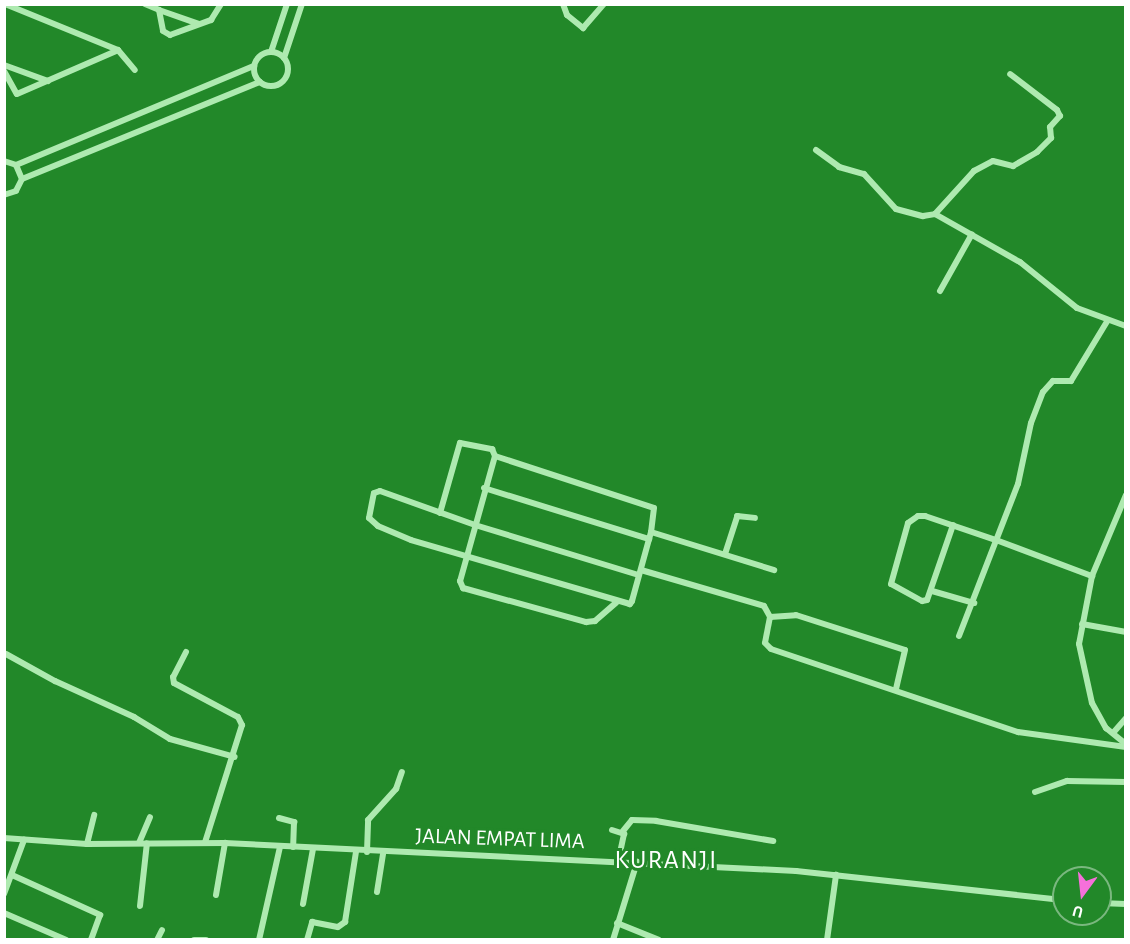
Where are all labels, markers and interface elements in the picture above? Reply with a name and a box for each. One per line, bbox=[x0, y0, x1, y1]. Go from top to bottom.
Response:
street label: JALAN EMPAT LIMA bbox=[415, 823, 585, 855]
district label: KURANJI bbox=[614, 845, 718, 877]
north arrow bbox=[1052, 866, 1112, 926]
text: U bbox=[1071, 902, 1085, 921]

